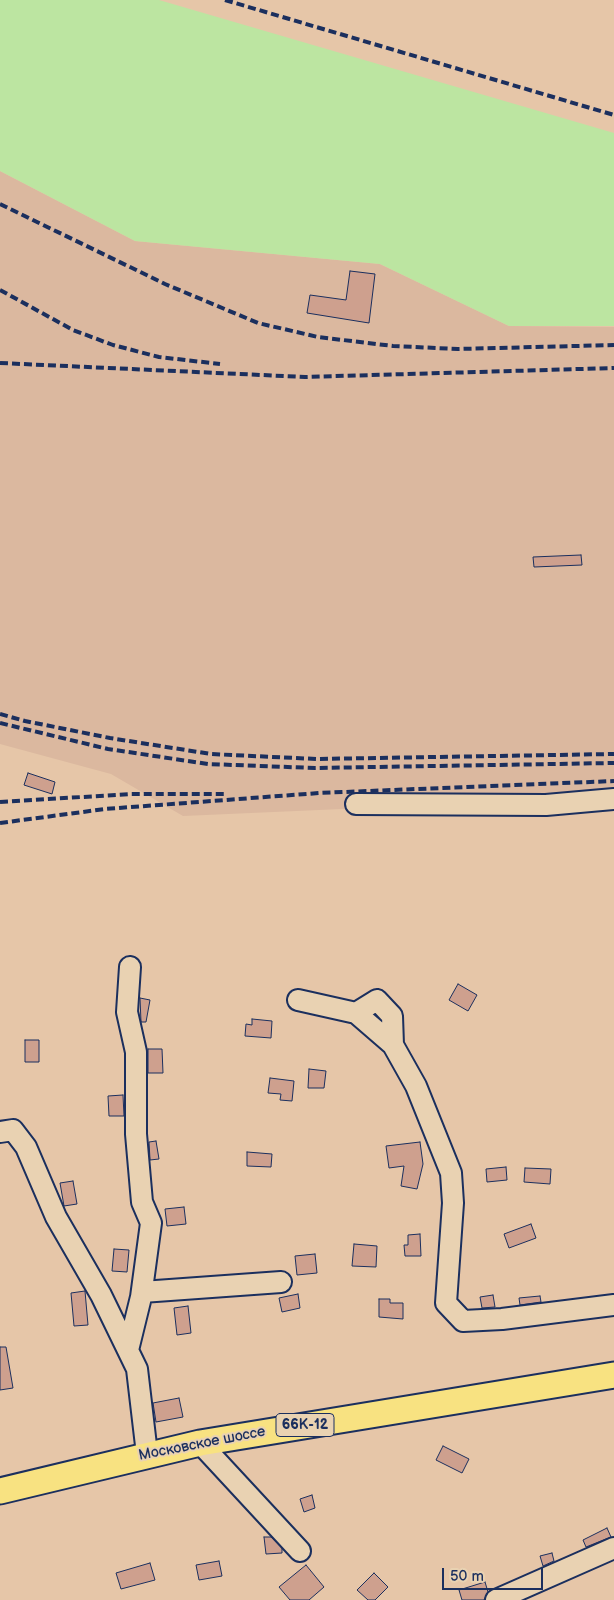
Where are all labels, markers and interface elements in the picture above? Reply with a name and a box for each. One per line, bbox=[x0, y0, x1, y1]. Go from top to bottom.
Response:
road number: 66К-12 bbox=[276, 1414, 334, 1436]
street label: Московское шоссе bbox=[137, 1423, 267, 1465]
scale bar bbox=[444, 1558, 545, 1590]
text: 50 m bbox=[450, 1567, 484, 1586]

